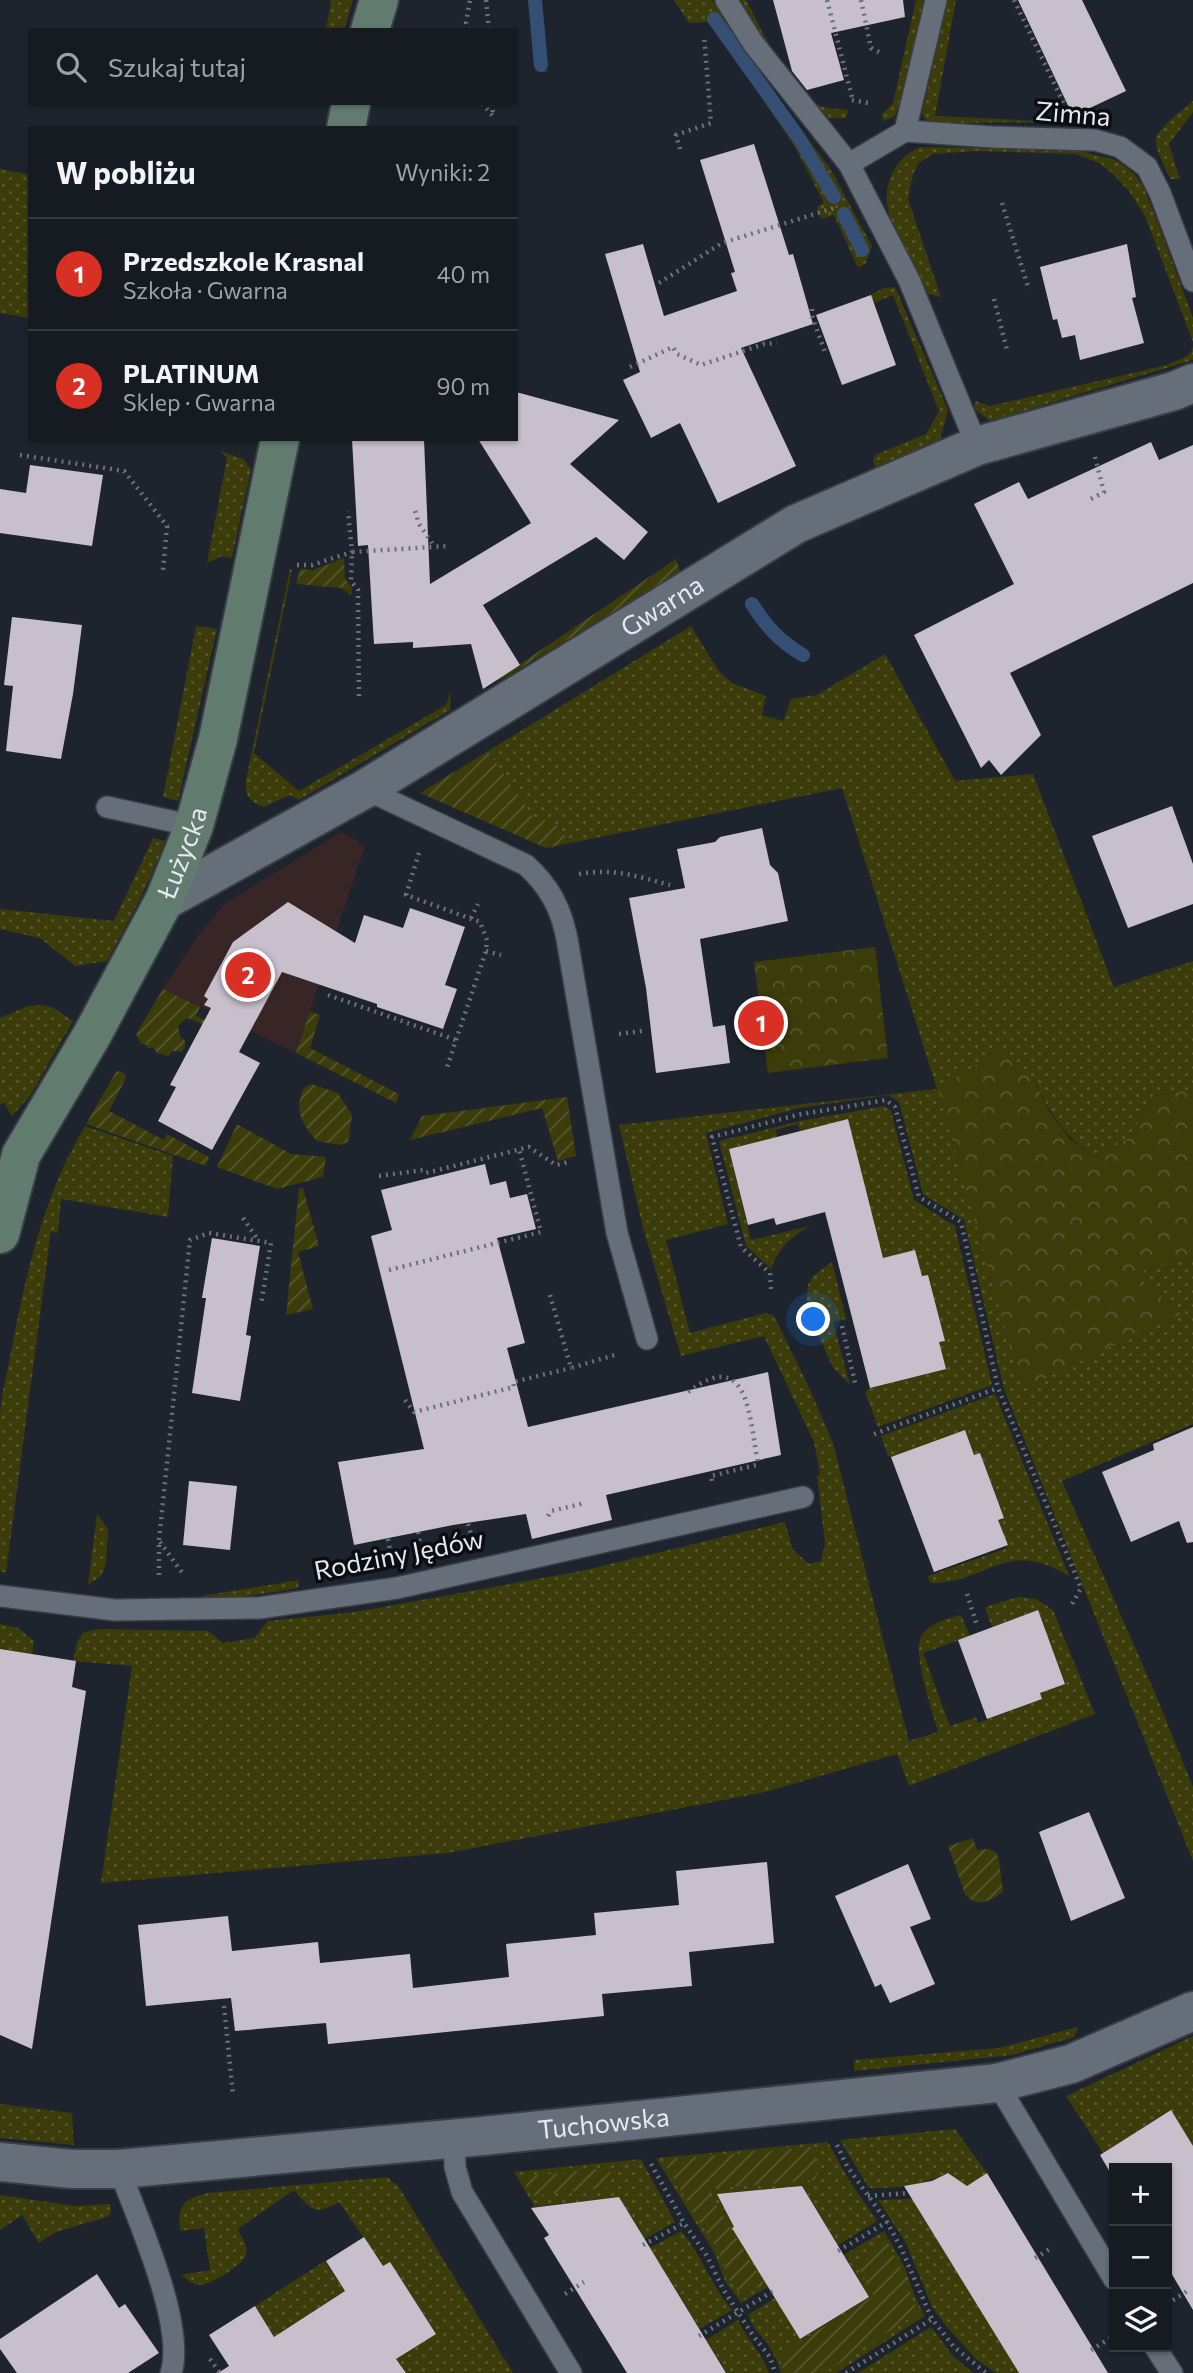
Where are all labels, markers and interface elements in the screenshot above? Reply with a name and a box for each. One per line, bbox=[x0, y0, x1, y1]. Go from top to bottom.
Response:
search box bbox=[28, 28, 518, 105]
icon: search bbox=[52, 48, 90, 86]
text: Szukaj tutaj bbox=[108, 51, 246, 82]
street label: Zimna bbox=[1034, 94, 1112, 131]
text: W pobliżu bbox=[56, 153, 196, 190]
text: Wyniki: 2 bbox=[395, 158, 490, 186]
text: Przedszkole Krasnal bbox=[123, 245, 364, 276]
text: 1 bbox=[74, 260, 84, 288]
text: 40 m bbox=[437, 260, 490, 288]
text: Szkoła · Gwarna bbox=[123, 276, 288, 304]
text: PLATINUM bbox=[123, 357, 260, 388]
text: 2 bbox=[72, 372, 86, 400]
text: 90 m bbox=[437, 372, 490, 400]
text: Sklep · Gwarna bbox=[123, 388, 276, 416]
street label: Gwarna bbox=[614, 568, 709, 642]
street label: Łużycka bbox=[149, 803, 213, 904]
pin: 2 bbox=[225, 949, 271, 1001]
pin: 1 bbox=[738, 997, 784, 1049]
your location bbox=[796, 1302, 830, 1336]
street label: Rodziny Jędów bbox=[311, 1522, 486, 1585]
street label: Tuchowska bbox=[536, 2100, 671, 2144]
map controls bbox=[1109, 2163, 1172, 2352]
button: + bbox=[1109, 2163, 1172, 2226]
button: − bbox=[1109, 2226, 1172, 2289]
button: layers bbox=[1109, 2289, 1172, 2352]

